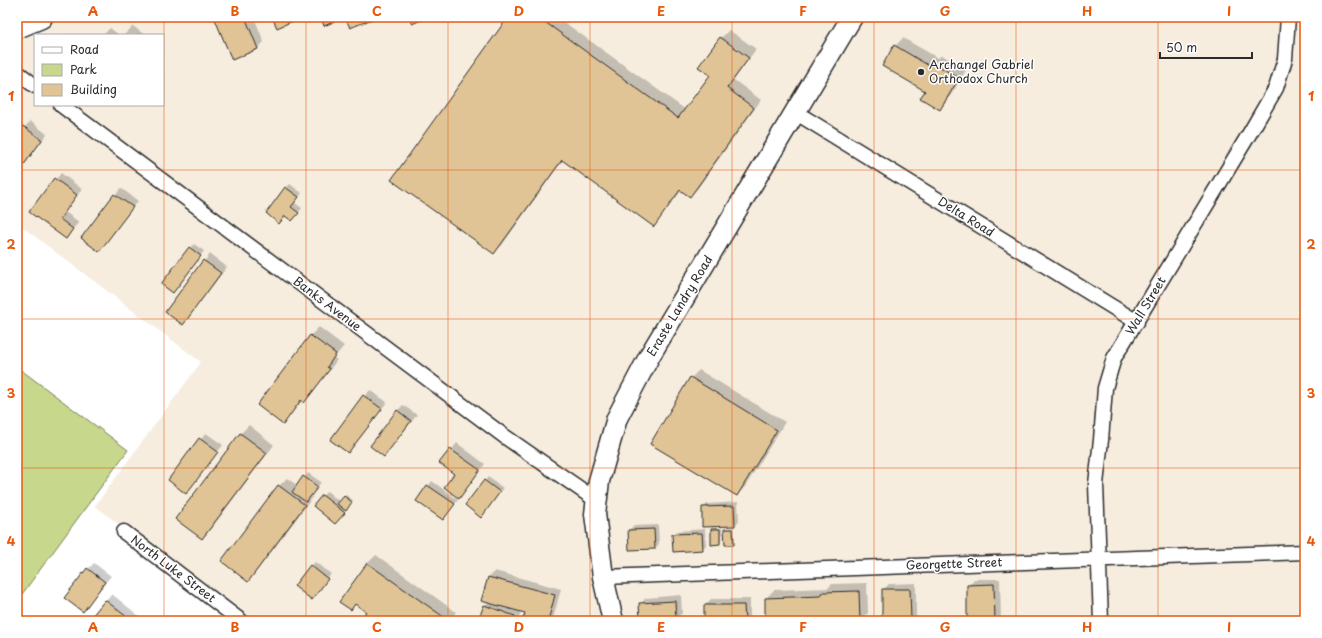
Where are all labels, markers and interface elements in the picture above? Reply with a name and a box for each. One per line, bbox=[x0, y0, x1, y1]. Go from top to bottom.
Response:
text: A bbox=[88, 1, 98, 20]
text: B bbox=[231, 1, 240, 20]
text: C bbox=[372, 1, 382, 20]
text: D bbox=[514, 1, 524, 20]
text: E bbox=[657, 1, 665, 20]
text: F bbox=[799, 1, 807, 20]
text: G bbox=[940, 1, 950, 20]
text: H bbox=[1082, 1, 1092, 20]
text: I bbox=[1227, 1, 1231, 20]
legend bbox=[34, 34, 164, 106]
scale bar bbox=[1160, 34, 1252, 60]
text: 50 m bbox=[1166, 38, 1197, 56]
text: Road bbox=[70, 40, 99, 58]
place label: Archangel Gabriel Orthodox Church bbox=[929, 55, 1034, 87]
text: Park bbox=[70, 60, 97, 78]
marker: Archangel Gabriel Orthodox Church bbox=[916, 67, 926, 77]
text: Building bbox=[70, 80, 117, 98]
text: 1 bbox=[8, 86, 14, 105]
text: 1 bbox=[1308, 86, 1314, 105]
street label: Delta Road bbox=[935, 192, 998, 241]
text: 2 bbox=[6, 234, 16, 253]
text: 2 bbox=[1306, 234, 1316, 253]
street label: Eraste Landry Road bbox=[642, 252, 716, 359]
street label: Banks Avenue bbox=[290, 272, 366, 335]
street label: Wall Street bbox=[1121, 273, 1170, 338]
text: 3 bbox=[7, 383, 16, 402]
text: 3 bbox=[1307, 383, 1316, 402]
street label: North Luke Street bbox=[127, 530, 220, 606]
text: 4 bbox=[7, 531, 16, 550]
text: 4 bbox=[1307, 531, 1316, 550]
street label: Georgette Street bbox=[905, 552, 1003, 574]
text: A bbox=[88, 617, 98, 636]
text: B bbox=[231, 617, 240, 636]
text: C bbox=[372, 617, 382, 636]
text: D bbox=[514, 617, 524, 636]
text: E bbox=[657, 617, 665, 636]
text: F bbox=[799, 617, 807, 636]
text: G bbox=[940, 617, 950, 636]
text: H bbox=[1082, 617, 1092, 636]
text: I bbox=[1227, 617, 1231, 636]

